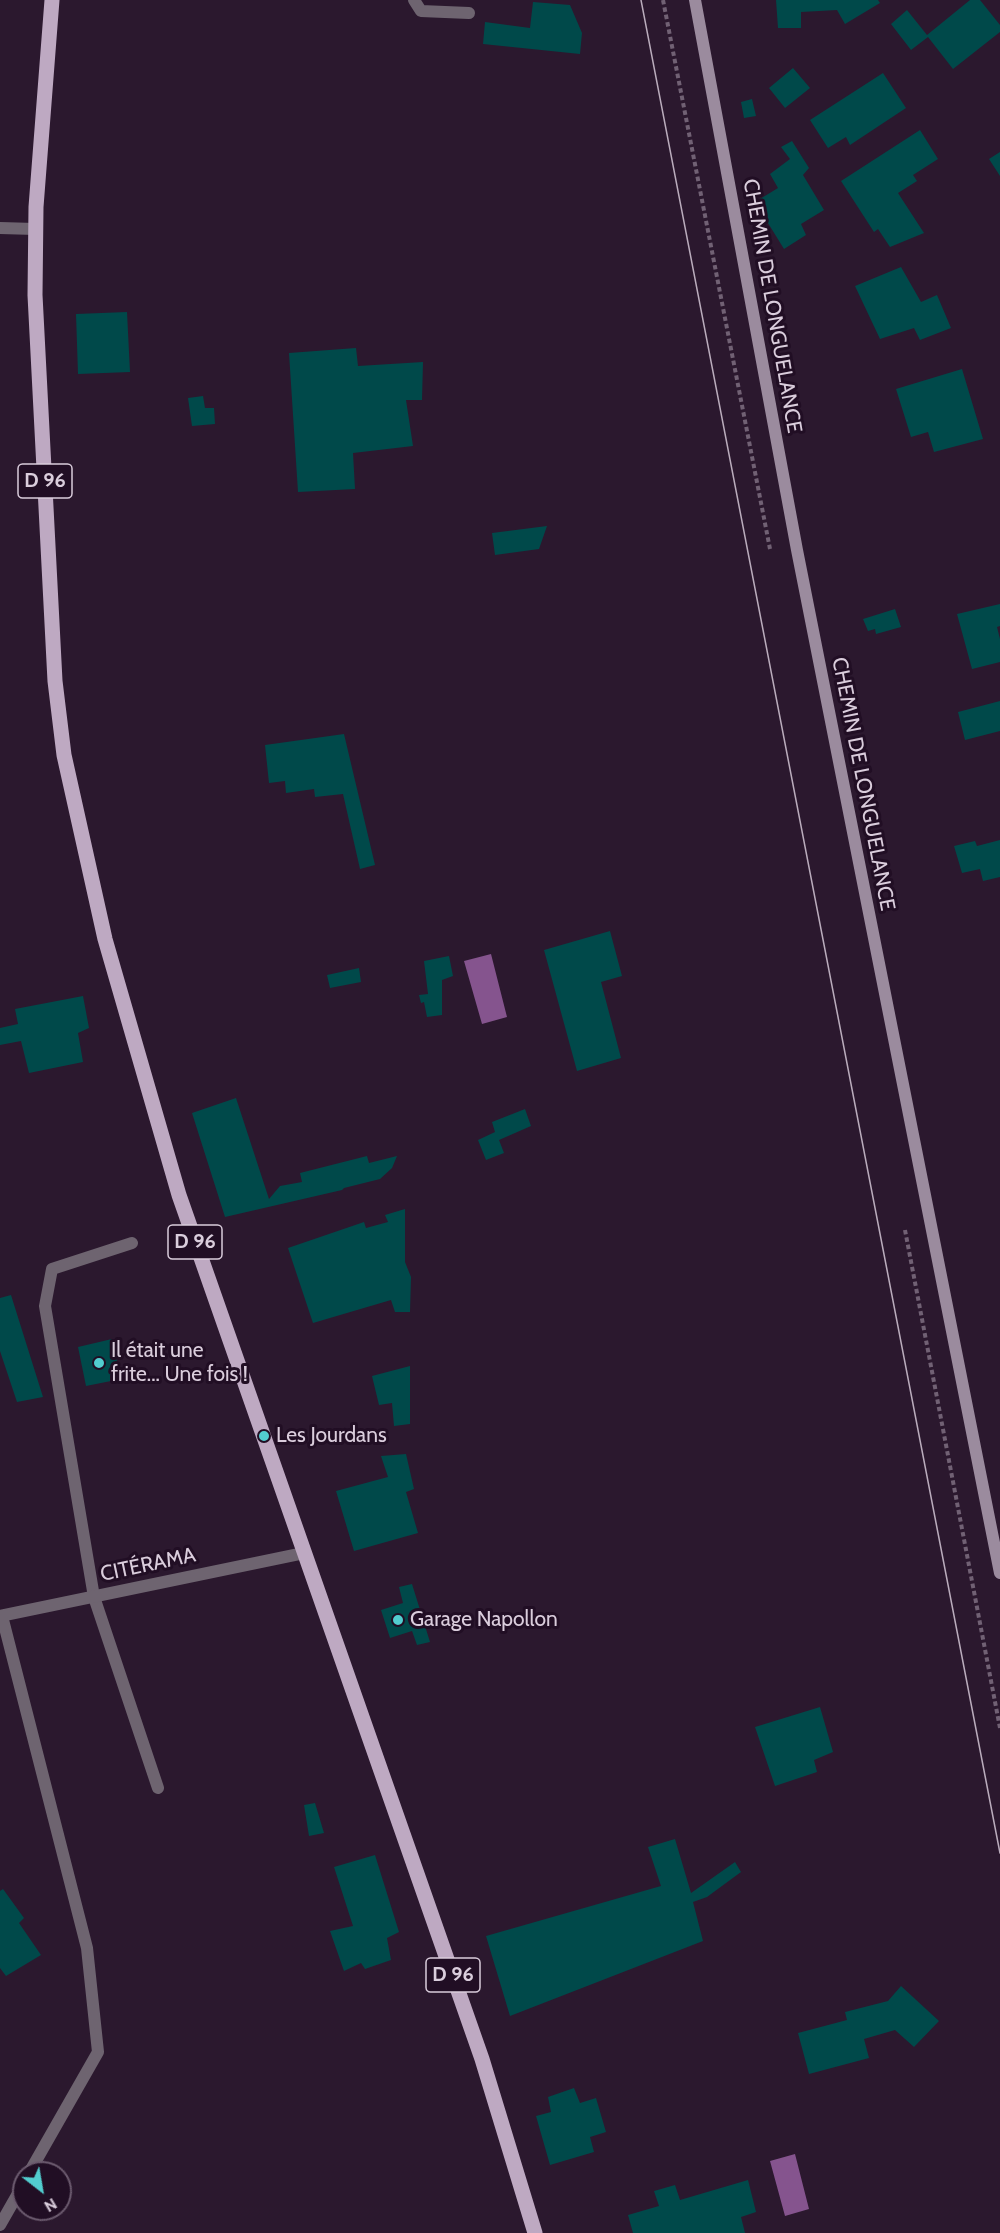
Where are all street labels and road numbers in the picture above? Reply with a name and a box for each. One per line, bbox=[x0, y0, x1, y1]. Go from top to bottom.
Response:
street label: CHEMIN DE LONGUELANCE bbox=[737, 177, 807, 435]
road number: D 96 bbox=[18, 464, 72, 498]
street label: CHEMIN DE LONGUELANCE bbox=[826, 655, 900, 913]
road number: D 96 bbox=[168, 1225, 222, 1259]
street label: CITÉRAMA bbox=[98, 1543, 198, 1587]
road number: D 96 bbox=[426, 1958, 480, 1992]

